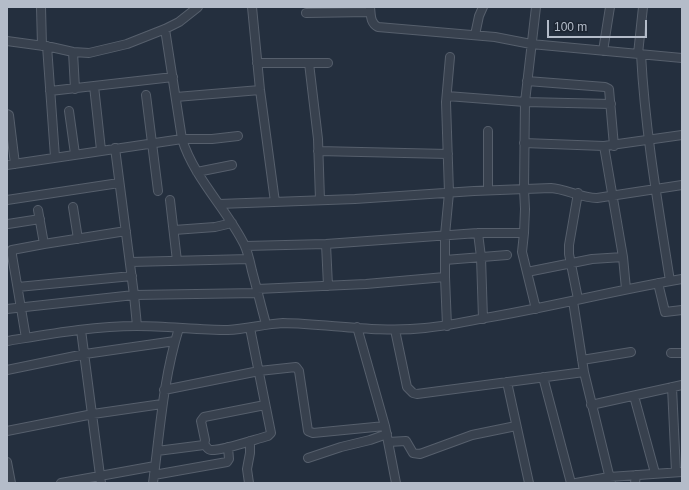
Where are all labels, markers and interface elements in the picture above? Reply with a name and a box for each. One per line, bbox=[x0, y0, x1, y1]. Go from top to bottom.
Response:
scale bar bbox=[549, 12, 649, 38]
text: 100 m bbox=[554, 20, 587, 34]

